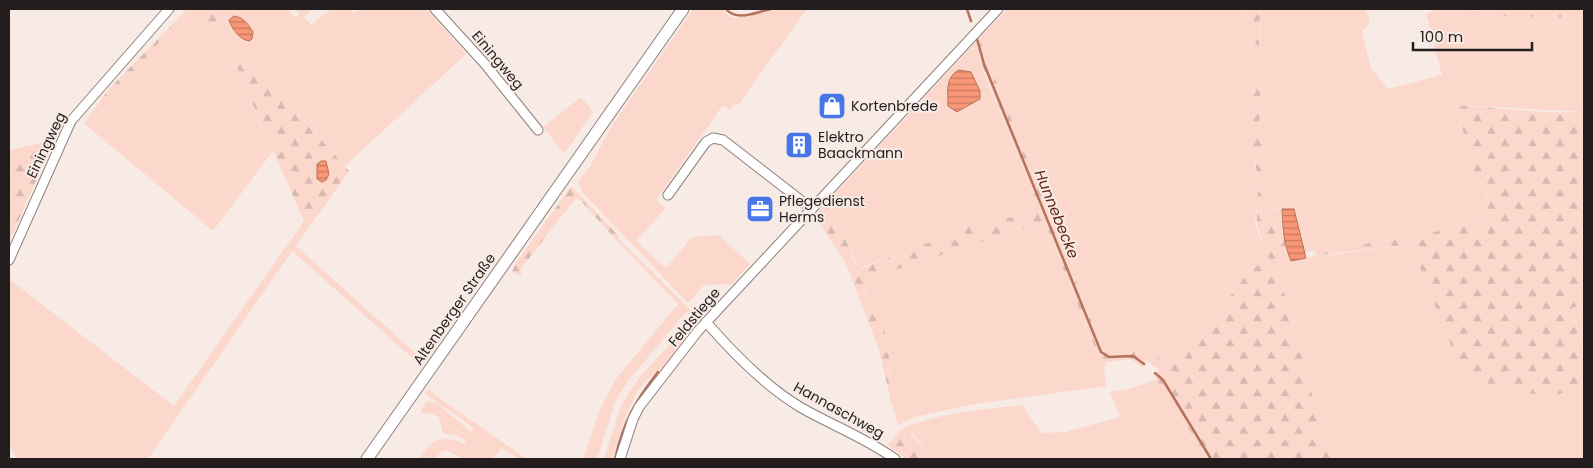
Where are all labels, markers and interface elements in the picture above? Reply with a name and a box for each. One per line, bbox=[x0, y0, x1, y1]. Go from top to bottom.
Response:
scale bar bbox=[1413, 20, 1532, 52]
street label: Einingweg bbox=[467, 26, 529, 94]
text: 100 m bbox=[1420, 26, 1463, 47]
shop icon: Kortenbrede bbox=[817, 91, 847, 121]
place label: Kortenbrede bbox=[851, 96, 938, 116]
street label: Einingweg bbox=[21, 109, 71, 181]
place label: Elektro Baackmann bbox=[818, 127, 903, 163]
building icon: Elektro Baackmann bbox=[784, 130, 814, 160]
water label: Hunnebecke bbox=[1030, 166, 1084, 262]
place label: Pflegedienst Herms bbox=[779, 191, 865, 227]
office icon: Pflegedienst Herms bbox=[745, 194, 775, 224]
street label: Altenberger Straße bbox=[408, 249, 500, 369]
street label: Feldstiege bbox=[663, 283, 725, 351]
street label: Hannaschweg bbox=[790, 377, 888, 443]

